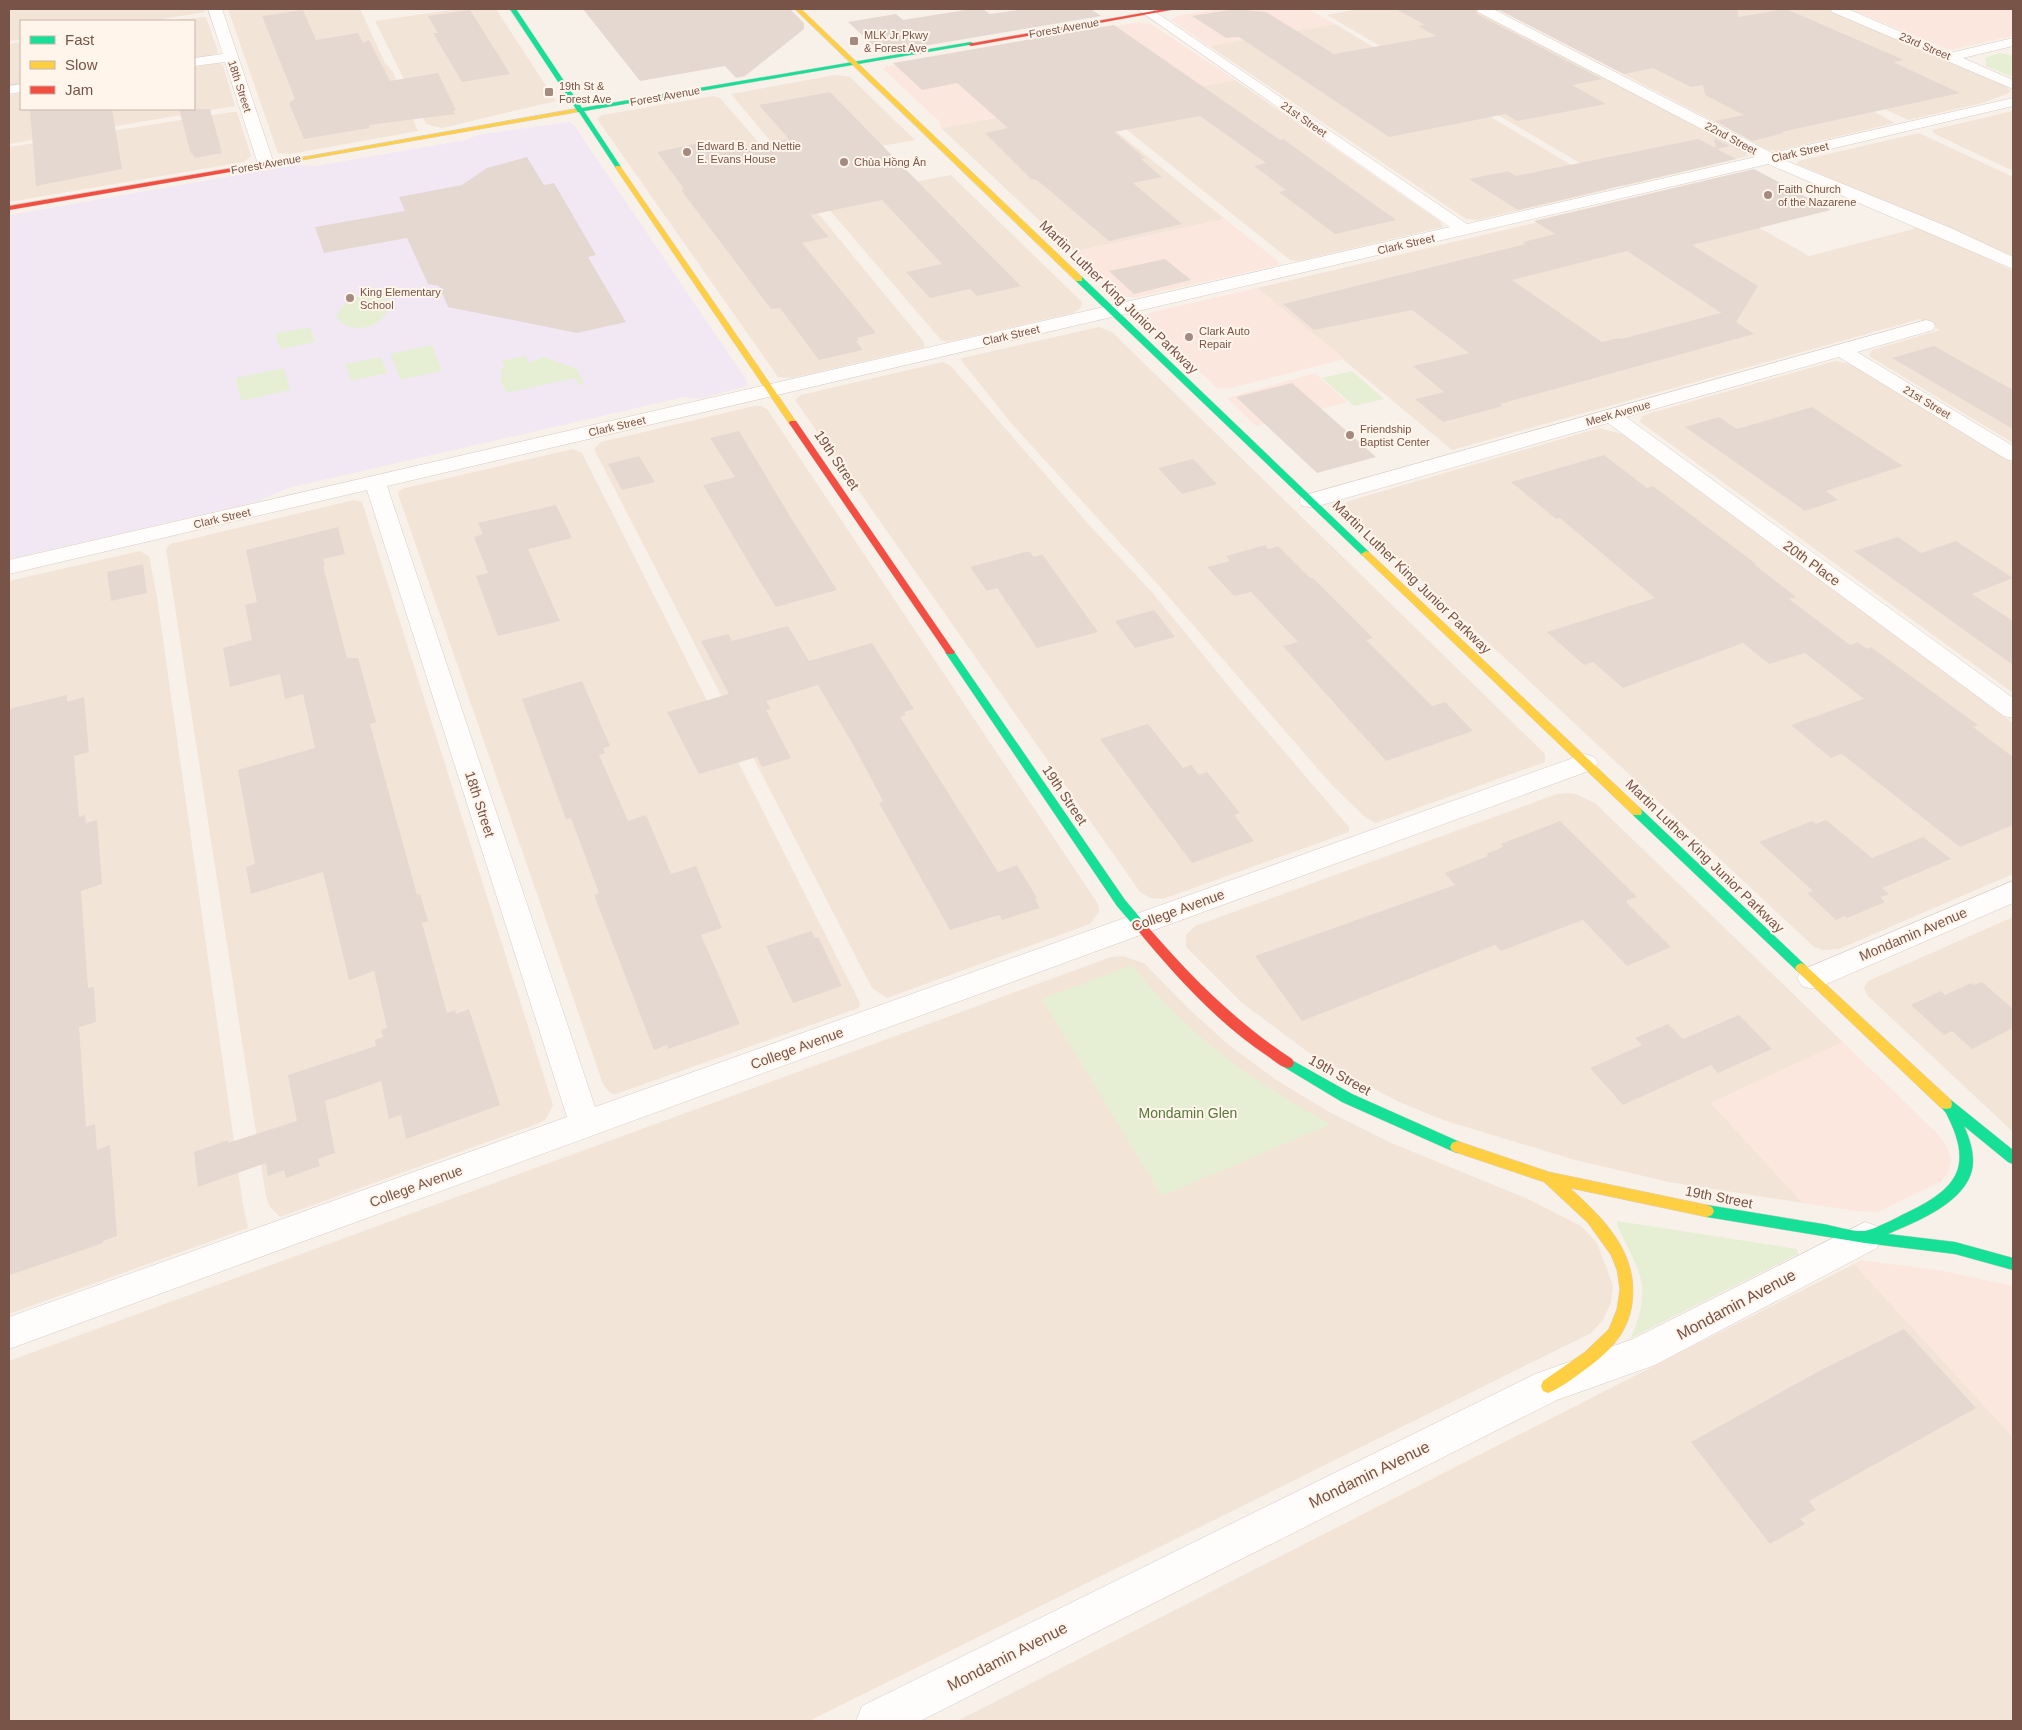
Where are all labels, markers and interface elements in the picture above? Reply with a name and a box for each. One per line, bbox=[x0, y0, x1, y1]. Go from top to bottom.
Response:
street label: Forest Avenue bbox=[1028, 16, 1100, 40]
legend bbox=[20, 20, 195, 110]
place label: MLK Jr Pkwy & Forest Ave bbox=[864, 29, 929, 54]
street label: 23rd Street bbox=[1898, 30, 1952, 62]
text: Fast bbox=[65, 31, 95, 48]
marker: MLK Jr Pkwy & Forest Ave bbox=[848, 35, 860, 47]
text: Slow bbox=[65, 56, 98, 73]
street label: 18th Street bbox=[226, 59, 254, 113]
place label: 19th St & Forest Ave bbox=[559, 80, 611, 105]
text: Jam bbox=[65, 81, 93, 98]
street label: Forest Avenue bbox=[629, 84, 701, 108]
marker: 19th St & Forest Ave bbox=[543, 86, 555, 98]
street label: 21st Street bbox=[1279, 99, 1329, 139]
street label: 22nd Street bbox=[1703, 119, 1759, 157]
place label: Edward B. and Nettie E. Evans House bbox=[697, 140, 801, 165]
street label: Clark Street bbox=[1770, 140, 1830, 164]
marker: Edward B. and Nettie E. Evans House bbox=[681, 146, 693, 158]
street label: Forest Avenue bbox=[230, 152, 302, 176]
marker: Chùa Hồng Ân bbox=[838, 156, 850, 168]
place label: Chùa Hồng Ân bbox=[854, 156, 926, 168]
place label: Faith Church of the Nazarene bbox=[1778, 183, 1856, 208]
marker: Faith Church of the Nazarene bbox=[1762, 189, 1774, 201]
street label: Martin Luther King Junior Parkway bbox=[1036, 217, 1202, 377]
street label: Clark Street bbox=[1376, 232, 1436, 256]
place label: King Elementary School bbox=[360, 286, 441, 311]
marker: King Elementary School bbox=[344, 292, 356, 304]
street label: Clark Street bbox=[981, 323, 1041, 347]
place label: Clark Auto Repair bbox=[1199, 325, 1250, 350]
marker: Clark Auto Repair bbox=[1183, 331, 1195, 343]
street label: 21st Street bbox=[1901, 383, 1953, 421]
street label: Meek Avenue bbox=[1584, 398, 1652, 428]
street label: Clark Street bbox=[587, 414, 647, 438]
place label: Friendship Baptist Center bbox=[1360, 423, 1430, 448]
street label: 19th Street bbox=[811, 427, 863, 493]
marker: Friendship Baptist Center bbox=[1344, 429, 1356, 441]
street label: Martin Luther King Junior Parkway bbox=[1329, 497, 1495, 657]
street label: Clark Street bbox=[192, 506, 252, 530]
street label: 20th Place bbox=[1781, 537, 1844, 589]
street label: 19th Street bbox=[1039, 762, 1091, 828]
street label: 18th Street bbox=[462, 769, 498, 839]
street label: Martin Luther King Junior Parkway bbox=[1622, 776, 1788, 936]
street label: College Avenue bbox=[1129, 886, 1227, 934]
street label: Mondamin Avenue bbox=[1857, 904, 1970, 964]
street label: College Avenue bbox=[748, 1024, 846, 1072]
street label: 19th Street bbox=[1306, 1051, 1374, 1099]
park label: Mondamin Glen bbox=[1139, 1105, 1237, 1121]
street label: College Avenue bbox=[367, 1162, 465, 1210]
street label: 19th Street bbox=[1684, 1183, 1754, 1211]
street label: Mondamin Avenue bbox=[1674, 1266, 1799, 1343]
street label: Mondamin Avenue bbox=[1306, 1438, 1432, 1511]
street label: Mondamin Avenue bbox=[944, 1619, 1070, 1694]

